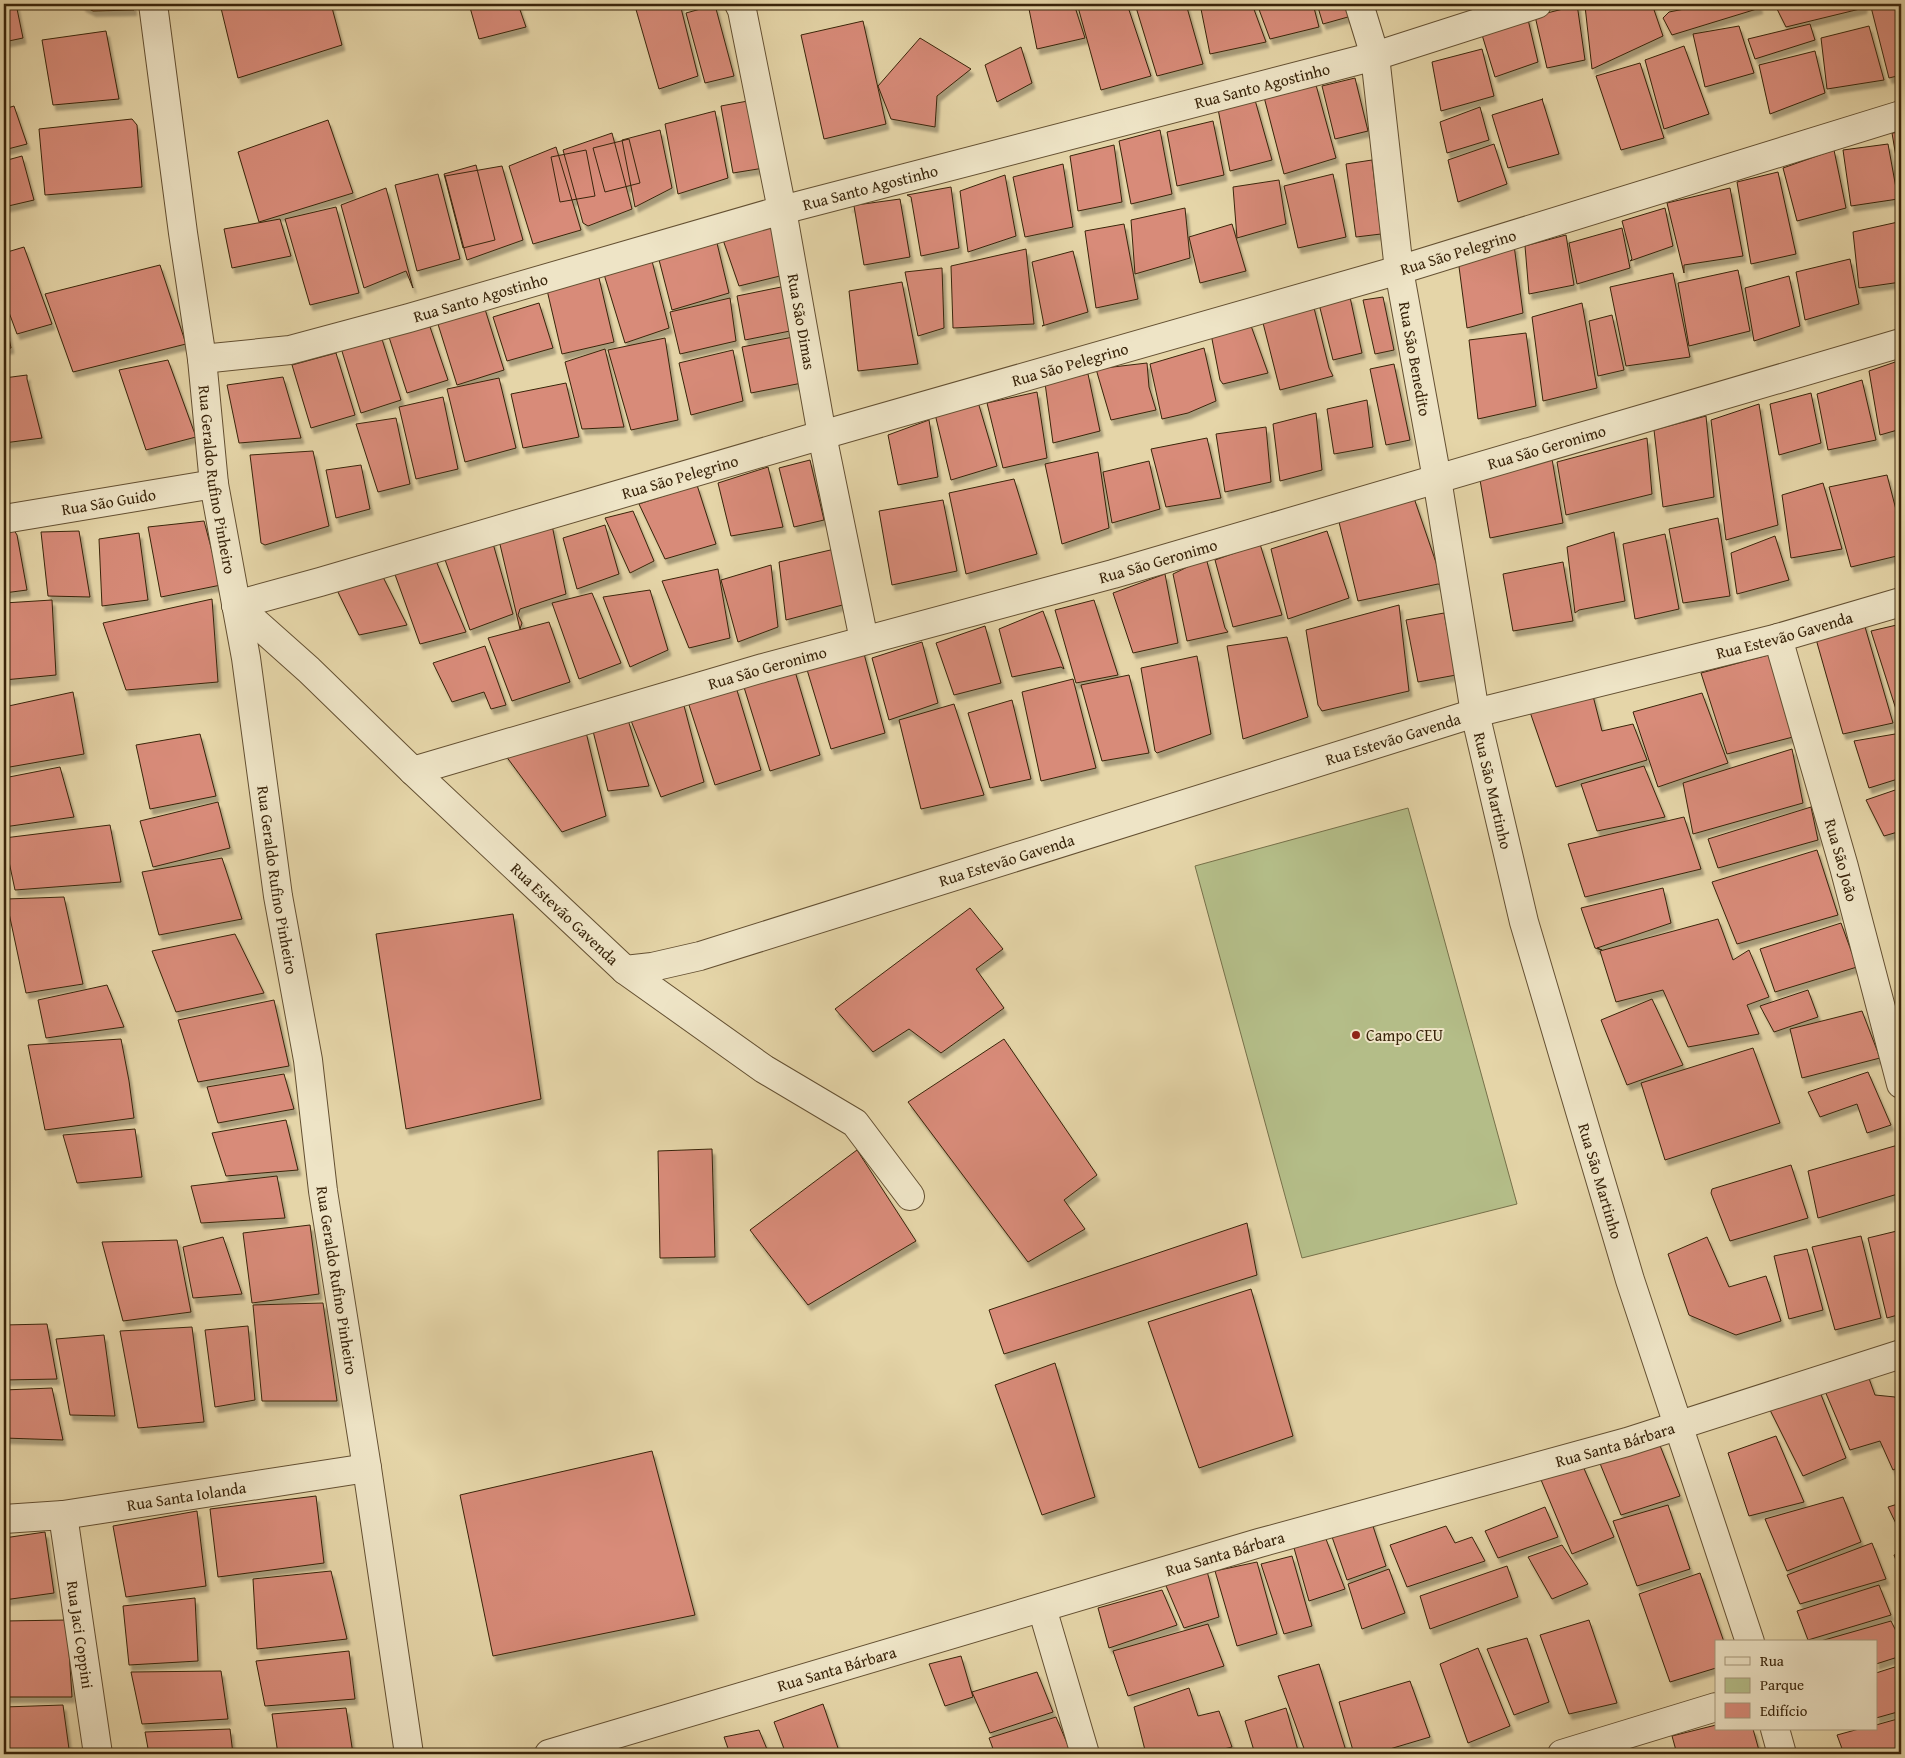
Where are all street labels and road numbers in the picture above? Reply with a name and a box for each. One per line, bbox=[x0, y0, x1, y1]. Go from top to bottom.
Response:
street label: Rua Santo Agostinho bbox=[1192, 56, 1332, 114]
street label: Rua Santo Agostinho bbox=[800, 158, 940, 216]
street label: Rua São Pelegrino bbox=[1397, 223, 1519, 281]
street label: Rua Santo Agostinho bbox=[410, 266, 551, 328]
street label: Rua São Dimas bbox=[782, 272, 822, 372]
street label: Rua São Benedito bbox=[1393, 300, 1437, 418]
street label: Rua São Pelegrino bbox=[1009, 336, 1131, 392]
street label: Rua Geraldo Rufino Pinheiro bbox=[193, 384, 242, 576]
street label: Rua São Geronimo bbox=[1484, 418, 1609, 476]
street label: Rua São Pelegrino bbox=[619, 448, 741, 505]
street label: Rua São Guido bbox=[60, 482, 158, 521]
street label: Rua São Geronimo bbox=[1096, 532, 1220, 589]
street label: Rua Estevão Gavenda bbox=[1713, 605, 1856, 665]
street label: Rua São Geronimo bbox=[705, 639, 829, 696]
street label: Rua Estevão Gavenda bbox=[1322, 706, 1464, 771]
street label: Rua São Martinho bbox=[1468, 730, 1519, 852]
street label: Rua Geraldo Rufino Pinheiro bbox=[251, 784, 304, 976]
street label: Rua São João bbox=[1819, 816, 1865, 904]
street label: Rua Estevão Gavenda bbox=[936, 827, 1078, 892]
street label: Rua Estevão Gavenda bbox=[505, 857, 625, 971]
street label: Rua São Martinho bbox=[1572, 1120, 1629, 1242]
street label: Rua Geraldo Rufino Pinheiro bbox=[311, 1185, 364, 1376]
street label: Rua Santa Bárbara bbox=[1553, 1415, 1678, 1473]
street label: Rua Santa Iolanda bbox=[125, 1475, 248, 1517]
street label: Rua Santa Bárbara bbox=[1162, 1524, 1288, 1582]
street label: Rua Jaci Coppini bbox=[61, 1579, 100, 1691]
street label: Rua Santa Bárbara bbox=[774, 1639, 899, 1698]

